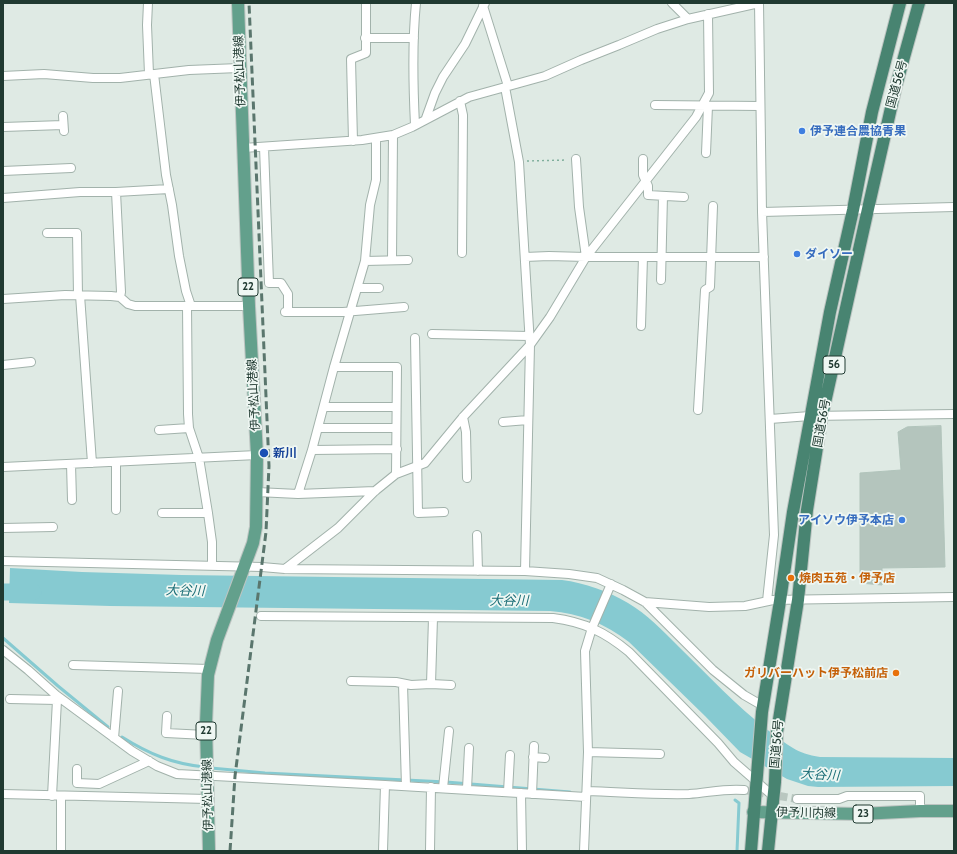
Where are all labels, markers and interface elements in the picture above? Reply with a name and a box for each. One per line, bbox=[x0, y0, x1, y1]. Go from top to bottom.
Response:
street label: 伊予松山港線 bbox=[232, 35, 248, 107]
street label: 国道56号 bbox=[884, 58, 910, 110]
place label: 伊予連合農協青果 bbox=[810, 124, 906, 138]
marker: 伊予連合農協青果 bbox=[797, 126, 807, 136]
place label: ダイソー bbox=[805, 247, 853, 261]
marker: ダイソー bbox=[792, 249, 802, 259]
road number: 22 bbox=[238, 278, 258, 296]
road number: 56 bbox=[823, 356, 845, 374]
street label: 伊予松山港線 bbox=[245, 359, 263, 431]
street label: 国道56号 bbox=[811, 397, 833, 449]
place label: 新川 bbox=[273, 446, 297, 460]
marker: 新川 bbox=[258, 447, 270, 459]
place label: アイソウ伊予本店 bbox=[798, 513, 894, 527]
marker: アイソウ伊予本店 bbox=[897, 515, 907, 525]
place label: 焼肉五苑・伊予店 bbox=[799, 571, 895, 585]
marker: 焼肉五苑・伊予店 bbox=[786, 573, 796, 583]
water label: 大谷川 bbox=[165, 583, 205, 599]
water label: 大谷川 bbox=[490, 593, 528, 609]
place label: ガリバーハット伊予松前店 bbox=[744, 666, 888, 680]
marker: ガリバーハット伊予松前店 bbox=[891, 668, 901, 678]
street label: 国道56号 bbox=[768, 719, 786, 769]
road number: 22 bbox=[196, 722, 216, 740]
street label: 伊予松山港線 bbox=[200, 759, 216, 831]
water label: 大谷川 bbox=[800, 766, 840, 784]
street label: 伊予川内線 bbox=[776, 805, 836, 821]
road number: 23 bbox=[853, 805, 873, 823]

